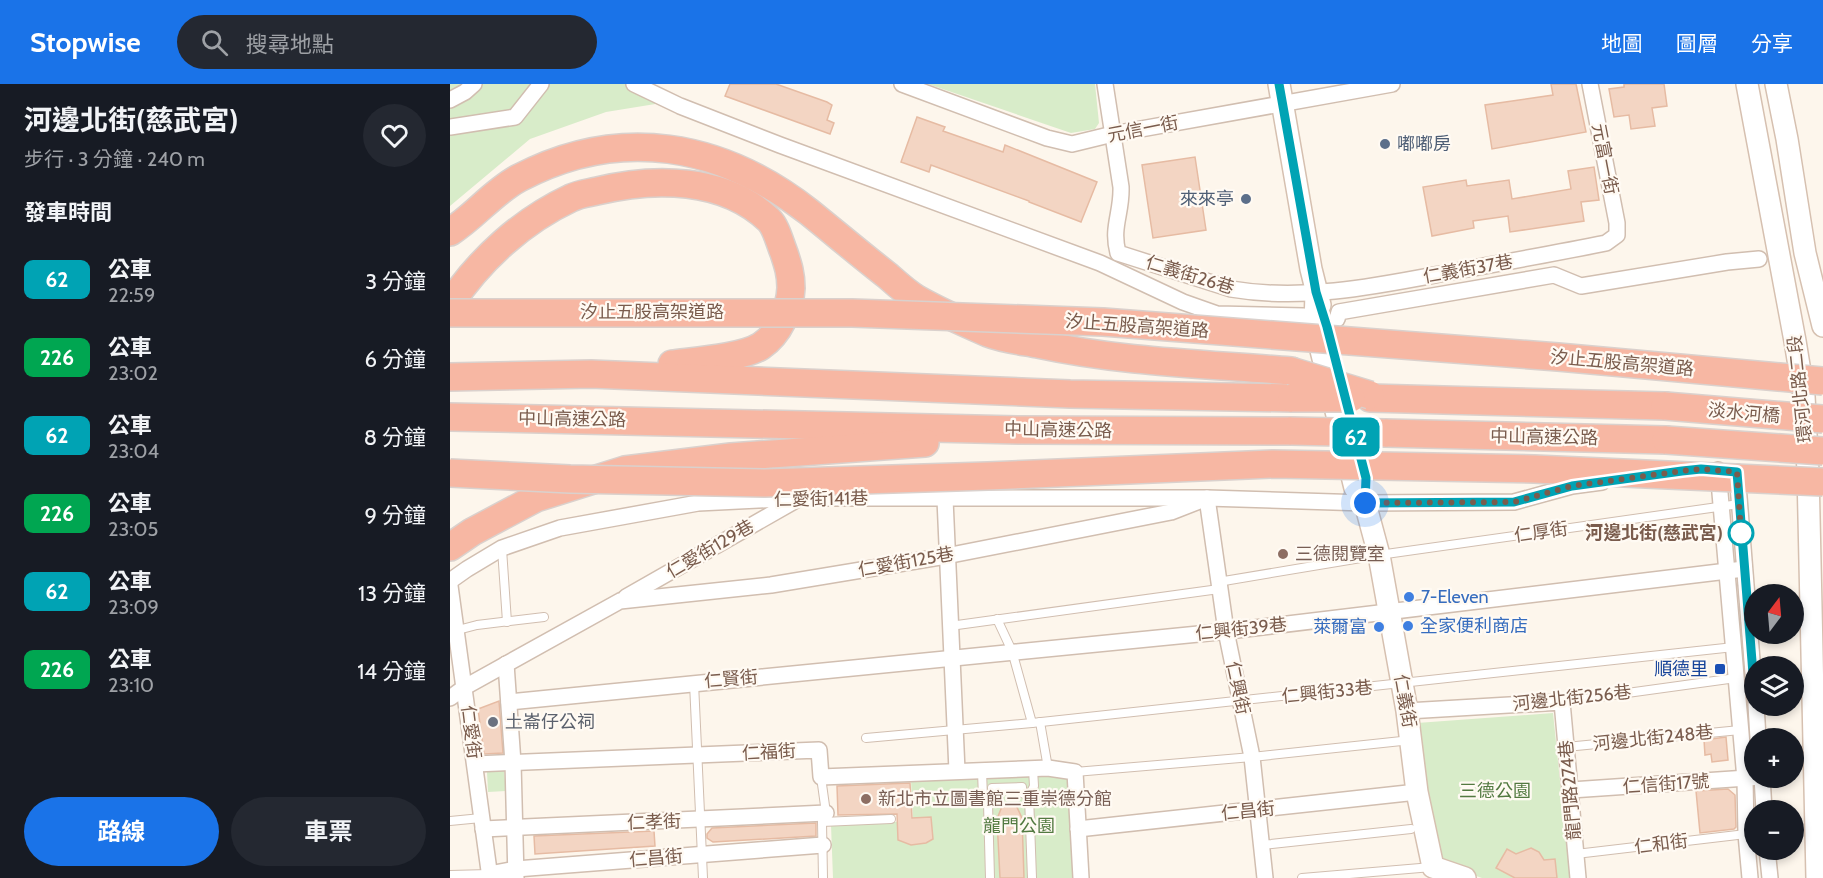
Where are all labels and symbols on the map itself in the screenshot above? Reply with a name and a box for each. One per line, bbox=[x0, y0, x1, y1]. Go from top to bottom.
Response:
street label: 元信一街 bbox=[1106, 111, 1180, 147]
street label: 元富一街 bbox=[1587, 122, 1623, 196]
place label: 嘟嘟房 bbox=[1397, 133, 1451, 155]
marker: 嘟嘟房 bbox=[1378, 137, 1392, 151]
place label: 來來亭 bbox=[1180, 188, 1234, 210]
marker: 來來亭 bbox=[1239, 192, 1253, 206]
street label: 仁義街37巷 bbox=[1421, 250, 1515, 288]
street label: 仁義街26巷 bbox=[1143, 251, 1237, 299]
street label: 汐止五股高架道路 bbox=[580, 301, 724, 323]
street label: 汐止五股高架道路 bbox=[1064, 310, 1210, 342]
street label: 環河北路二段 bbox=[1783, 334, 1817, 444]
street label: 汐止五股高架道路 bbox=[1549, 346, 1695, 380]
street label: 淡水河橋 bbox=[1707, 399, 1781, 427]
street label: 中山高速公路 bbox=[518, 407, 626, 431]
street label: 中山高速公路 bbox=[1004, 418, 1112, 442]
line badge: 62 bbox=[1329, 418, 1383, 456]
street label: 中山高速公路 bbox=[1490, 425, 1598, 449]
street label: 仁愛街141巷 bbox=[774, 487, 868, 511]
your location bbox=[1350, 488, 1380, 518]
street label: 仁愛街129巷 bbox=[662, 515, 758, 583]
street label: 仁厚街 bbox=[1513, 517, 1569, 547]
marker: 河邊北街(慈武宮) bbox=[1728, 520, 1754, 546]
place label: 河邊北街(慈武宮) bbox=[1585, 522, 1723, 544]
street label: 仁愛街125巷 bbox=[856, 543, 956, 581]
place label: 三德閱覽室 bbox=[1295, 543, 1385, 565]
marker: 三德閱覽室 bbox=[1276, 547, 1290, 561]
north arrow bbox=[1744, 584, 1804, 644]
place label: 7-Eleven bbox=[1421, 586, 1489, 608]
marker: 7-Eleven bbox=[1402, 590, 1416, 604]
street label: 仁興街39巷 bbox=[1194, 613, 1288, 645]
place label: 全家便利商店 bbox=[1420, 615, 1528, 637]
place label: 萊爾富 bbox=[1313, 616, 1367, 638]
marker: 全家便利商店 bbox=[1401, 619, 1415, 633]
marker: 萊爾富 bbox=[1372, 620, 1386, 634]
place label: 順德里 bbox=[1654, 658, 1708, 680]
street label: 仁興街 bbox=[1222, 659, 1254, 717]
marker: 順德里 bbox=[1713, 662, 1727, 676]
street label: 仁賢街 bbox=[703, 666, 759, 692]
street label: 仁義街 bbox=[1389, 673, 1421, 729]
street label: 仁興街33巷 bbox=[1280, 676, 1374, 708]
street label: 河邊北街256巷 bbox=[1511, 681, 1633, 715]
street label: 仁愛街 bbox=[457, 704, 485, 760]
place label: 土崙仔公祠 bbox=[505, 711, 595, 733]
marker: 土崙仔公祠 bbox=[486, 715, 500, 729]
street label: 河邊北街248巷 bbox=[1592, 721, 1714, 755]
street label: 龍門路274巷 bbox=[1555, 739, 1585, 841]
street label: 仁福街 bbox=[741, 740, 797, 764]
street label: 仁信街17號 bbox=[1622, 770, 1710, 798]
park label: 三德公園 bbox=[1459, 780, 1531, 802]
place label: 新北市立圖書館三重崇德分館 bbox=[878, 788, 1112, 810]
marker: 新北市立圖書館三重崇德分館 bbox=[859, 792, 873, 806]
street label: 仁昌街 bbox=[1220, 797, 1276, 825]
street label: 仁孝街 bbox=[627, 810, 681, 834]
park label: 龍門公園 bbox=[983, 815, 1055, 837]
street label: 仁和街 bbox=[1633, 830, 1689, 858]
street label: 仁昌街 bbox=[628, 845, 684, 871]

